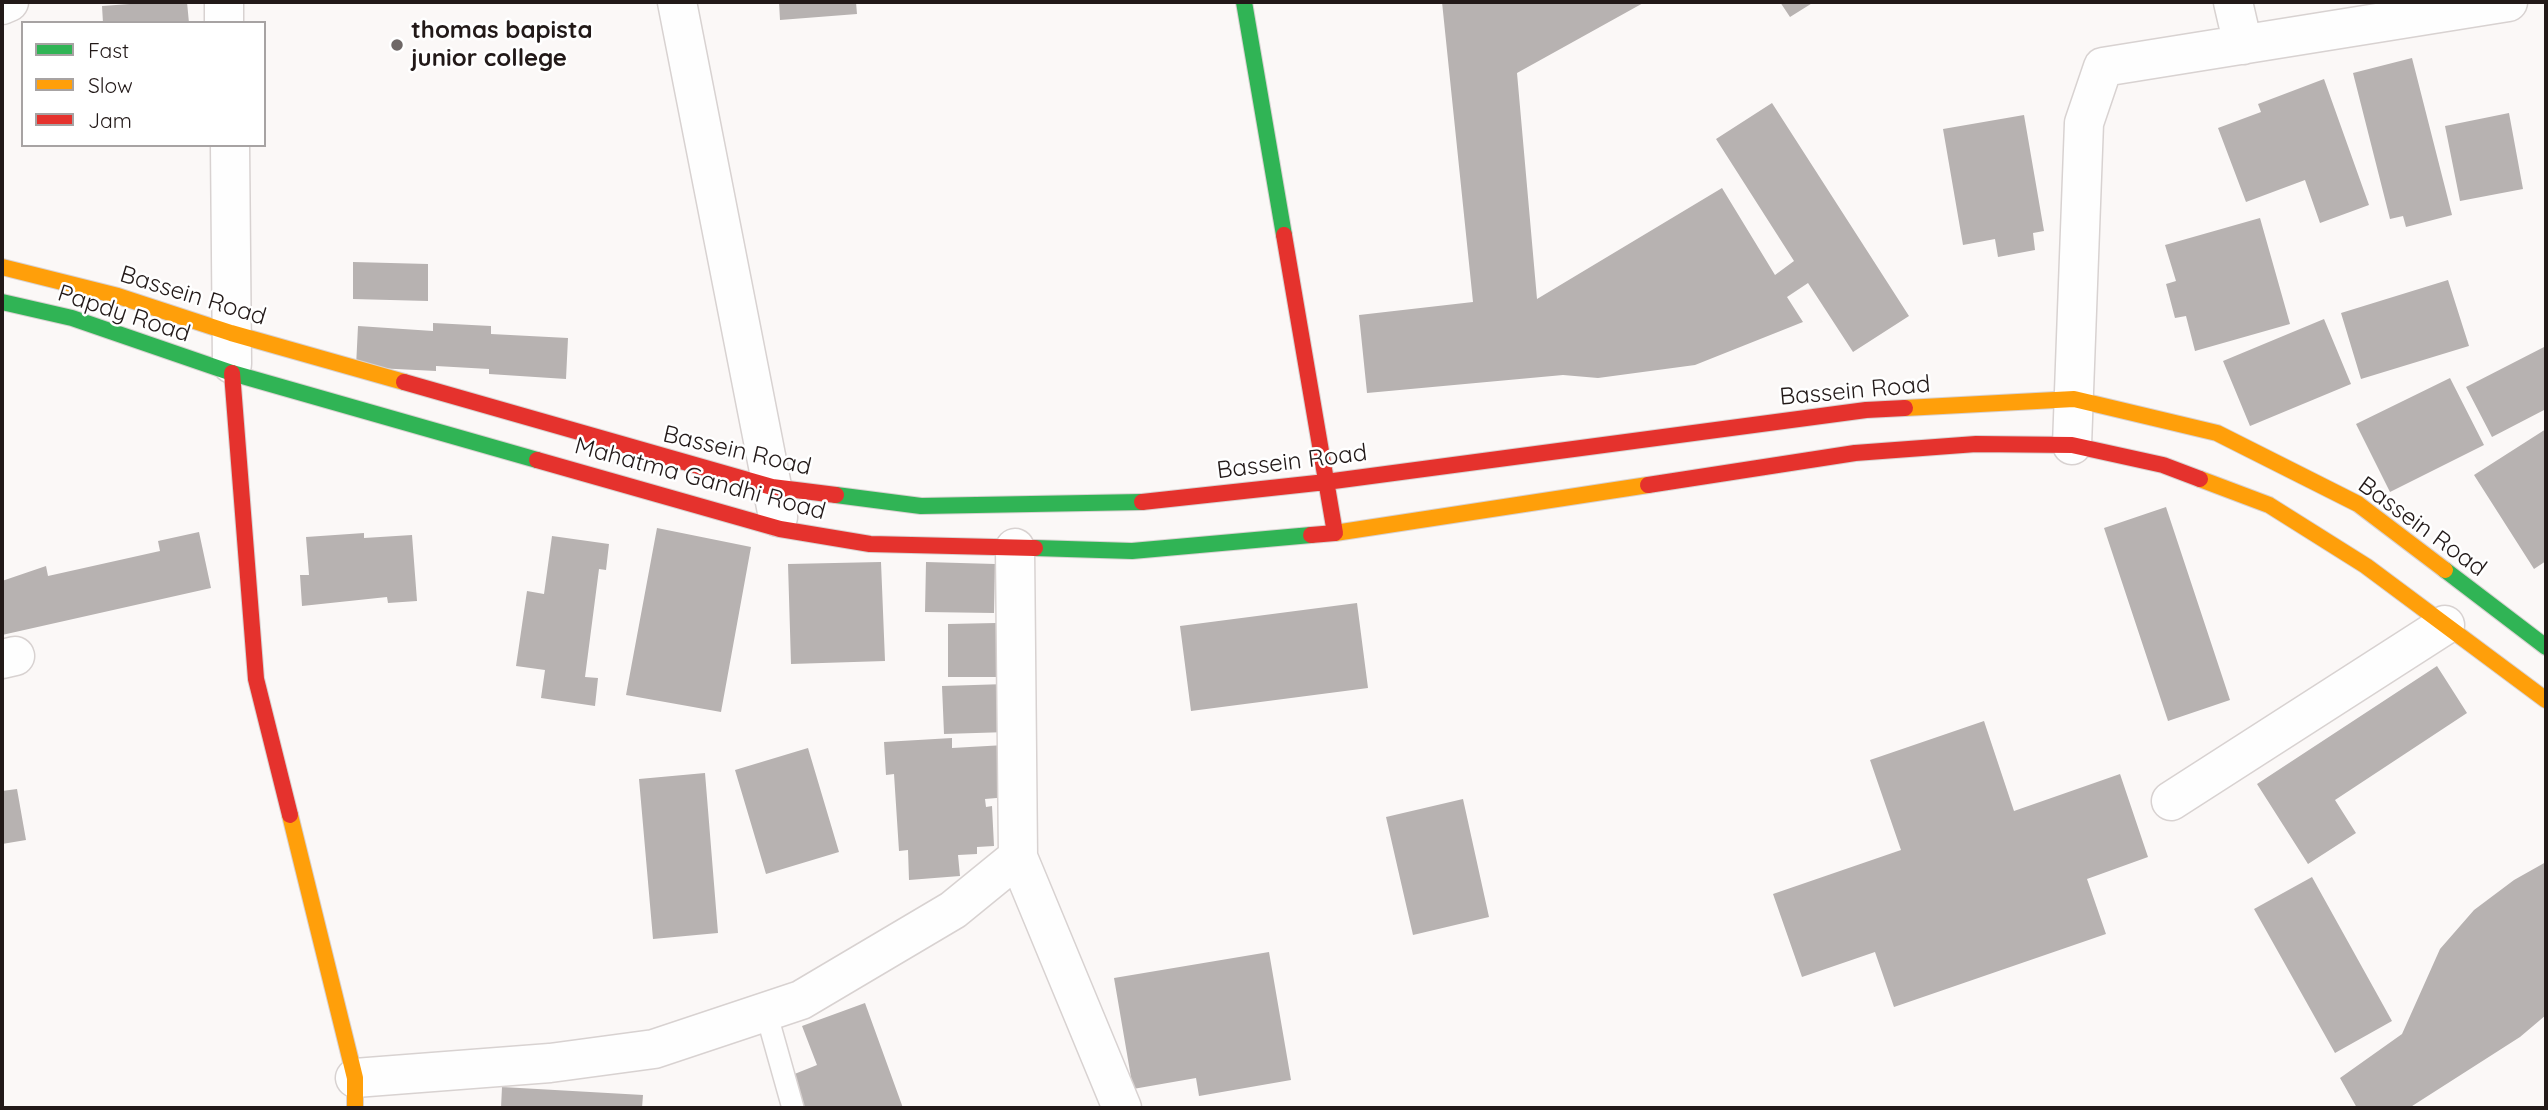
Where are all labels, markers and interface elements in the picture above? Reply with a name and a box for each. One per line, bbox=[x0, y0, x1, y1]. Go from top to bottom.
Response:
place label: thomas bapista junior college bbox=[411, 17, 593, 73]
legend bbox=[21, 21, 266, 147]
text: Fast bbox=[88, 37, 129, 63]
marker: thomas bapista junior college bbox=[389, 37, 405, 53]
text: Slow bbox=[88, 72, 133, 98]
text: Jam bbox=[88, 107, 132, 133]
street label: Bassein Road bbox=[116, 260, 270, 332]
street label: Papdy Road bbox=[54, 279, 194, 349]
street label: Bassein Road bbox=[1778, 370, 1932, 412]
street label: Bassein Road bbox=[660, 420, 814, 482]
street label: Mahatma Gandhi Road bbox=[571, 432, 829, 526]
street label: Bassein Road bbox=[1215, 438, 1369, 486]
street label: Bassein Road bbox=[2352, 471, 2492, 583]

